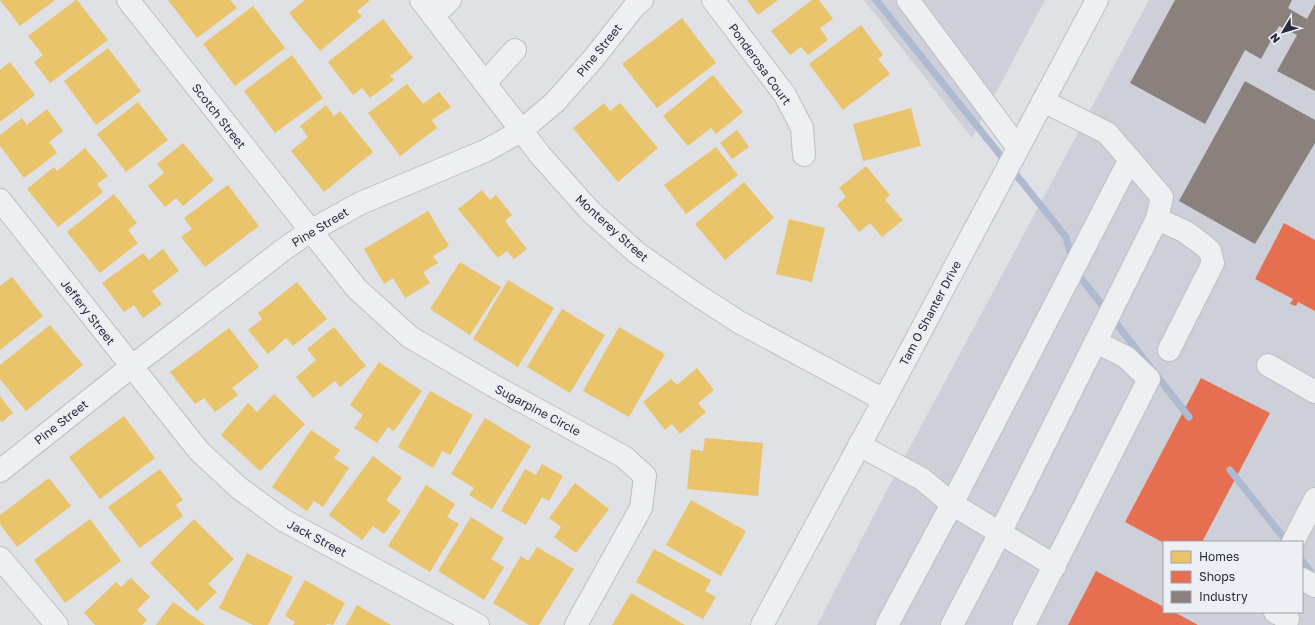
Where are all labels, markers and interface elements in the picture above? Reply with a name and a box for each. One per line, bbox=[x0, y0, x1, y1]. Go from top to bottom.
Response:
north arrow bbox=[1263, 12, 1303, 52]
street label: Pine Street bbox=[573, 20, 625, 80]
street label: Ponderosa Court bbox=[725, 20, 795, 108]
text: N bbox=[1267, 31, 1282, 46]
street label: Scotch Street bbox=[189, 80, 249, 152]
street label: Monterey Street bbox=[572, 191, 652, 265]
street label: Pine Street bbox=[289, 204, 351, 250]
street label: Tam O Shanter Drive bbox=[896, 258, 964, 368]
street label: Jeffery Street bbox=[58, 276, 119, 348]
street label: Sugarpine Circle bbox=[493, 381, 583, 439]
street label: Pine Street bbox=[31, 396, 91, 448]
street label: Jack Street bbox=[285, 516, 350, 560]
legend bbox=[1163, 541, 1303, 613]
text: Homes bbox=[1199, 549, 1239, 564]
text: Shops bbox=[1199, 569, 1235, 584]
text: Industry bbox=[1199, 589, 1248, 604]

